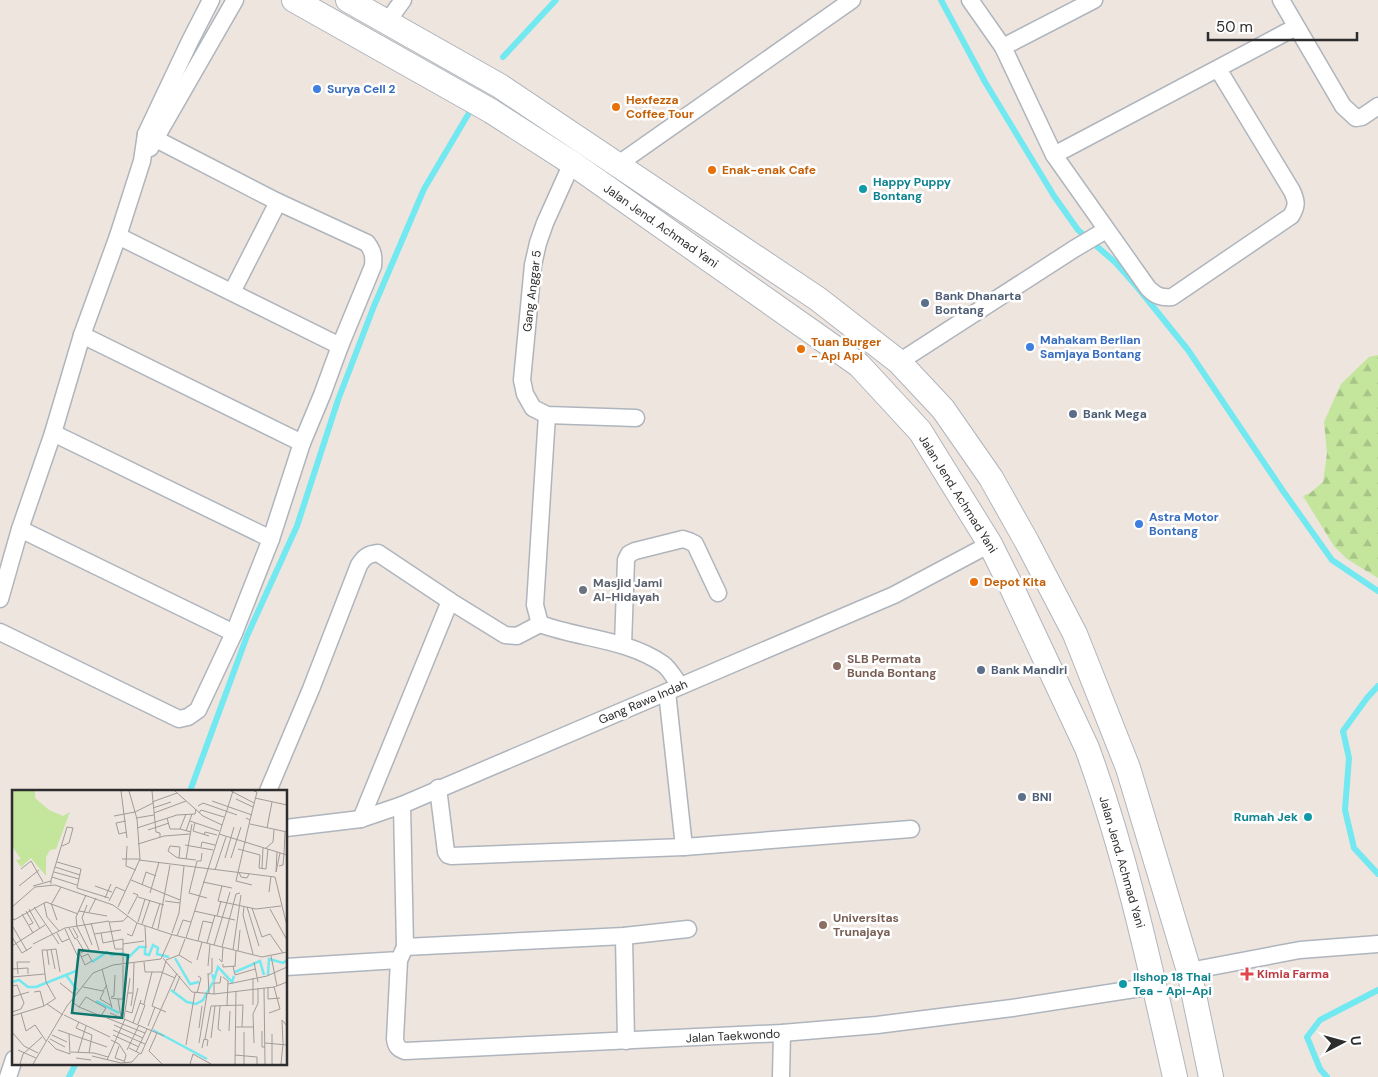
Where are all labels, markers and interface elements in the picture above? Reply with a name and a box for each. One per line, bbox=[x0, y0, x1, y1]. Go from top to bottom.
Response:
scale bar bbox=[1208, 10, 1357, 42]
text: 50 m bbox=[1216, 17, 1253, 37]
place label: Surya Cell 2 bbox=[327, 81, 395, 97]
marker: Surya Cell 2 bbox=[311, 83, 323, 95]
place label: Hexfezza Coffee Tour bbox=[626, 92, 694, 122]
marker: Hexfezza Coffee Tour bbox=[610, 101, 622, 113]
place label: Enak-enak Cafe bbox=[722, 162, 816, 178]
marker: Enak-enak Cafe bbox=[706, 164, 718, 176]
place label: Happy Puppy Bontang bbox=[873, 174, 952, 204]
street label: Jalan Jend. Achmad Yani bbox=[601, 180, 722, 272]
marker: Happy Puppy Bontang bbox=[857, 183, 869, 195]
street label: Gang Anggar 5 bbox=[519, 249, 545, 333]
place label: Bank Dhanarta Bontang bbox=[935, 288, 1021, 318]
marker: Bank Dhanarta Bontang bbox=[919, 297, 931, 309]
place label: Mahakam Berlian Samjaya Bontang bbox=[1040, 332, 1141, 362]
place label: Tuan Burger - Api Api bbox=[811, 334, 881, 364]
marker: Mahakam Berlian Samjaya Bontang bbox=[1024, 341, 1036, 353]
marker: Tuan Burger - Api Api bbox=[795, 343, 807, 355]
place label: Bank Mega bbox=[1083, 406, 1147, 422]
marker: Bank Mega bbox=[1067, 408, 1079, 420]
street label: Jalan Jend. Achmad Yani bbox=[915, 432, 1001, 556]
place label: Astra Motor Bontang bbox=[1149, 509, 1219, 539]
marker: Astra Motor Bontang bbox=[1133, 518, 1145, 530]
place label: Depot Kita bbox=[984, 574, 1046, 590]
place label: Masjid Jami Al-Hidayah bbox=[593, 575, 662, 605]
marker: Depot Kita bbox=[968, 576, 980, 588]
marker: Masjid Jami Al-Hidayah bbox=[577, 584, 589, 596]
place label: SLB Permata Bunda Bontang bbox=[847, 651, 936, 681]
marker: SLB Permata Bunda Bontang bbox=[831, 660, 843, 672]
place label: Bank Mandiri bbox=[991, 662, 1067, 678]
marker: Bank Mandiri bbox=[975, 664, 987, 676]
street label: Gang Rawa Indah bbox=[596, 676, 690, 728]
place label: BNI bbox=[1032, 789, 1052, 805]
inset map bbox=[12, 790, 288, 1064]
marker: BNI bbox=[1016, 791, 1028, 803]
street label: Jalan Jend. Achmad Yani bbox=[1096, 794, 1149, 930]
place label: Rumah Jek bbox=[1234, 809, 1298, 825]
marker: Rumah Jek bbox=[1302, 811, 1314, 823]
place label: Universitas Trunajaya bbox=[833, 910, 899, 940]
marker: Universitas Trunajaya bbox=[817, 919, 829, 931]
place label: Kimia Farma bbox=[1257, 966, 1329, 982]
marker: Kimia Farma bbox=[1241, 968, 1253, 980]
place label: Ilshop 18 Thai Tea - Api-Api bbox=[1133, 969, 1212, 999]
marker: Ilshop 18 Thai Tea - Api-Api bbox=[1117, 978, 1129, 990]
north arrow bbox=[1318, 1017, 1368, 1067]
street label: Jalan Taekwondo bbox=[685, 1026, 781, 1046]
text: U bbox=[1346, 1035, 1365, 1046]

